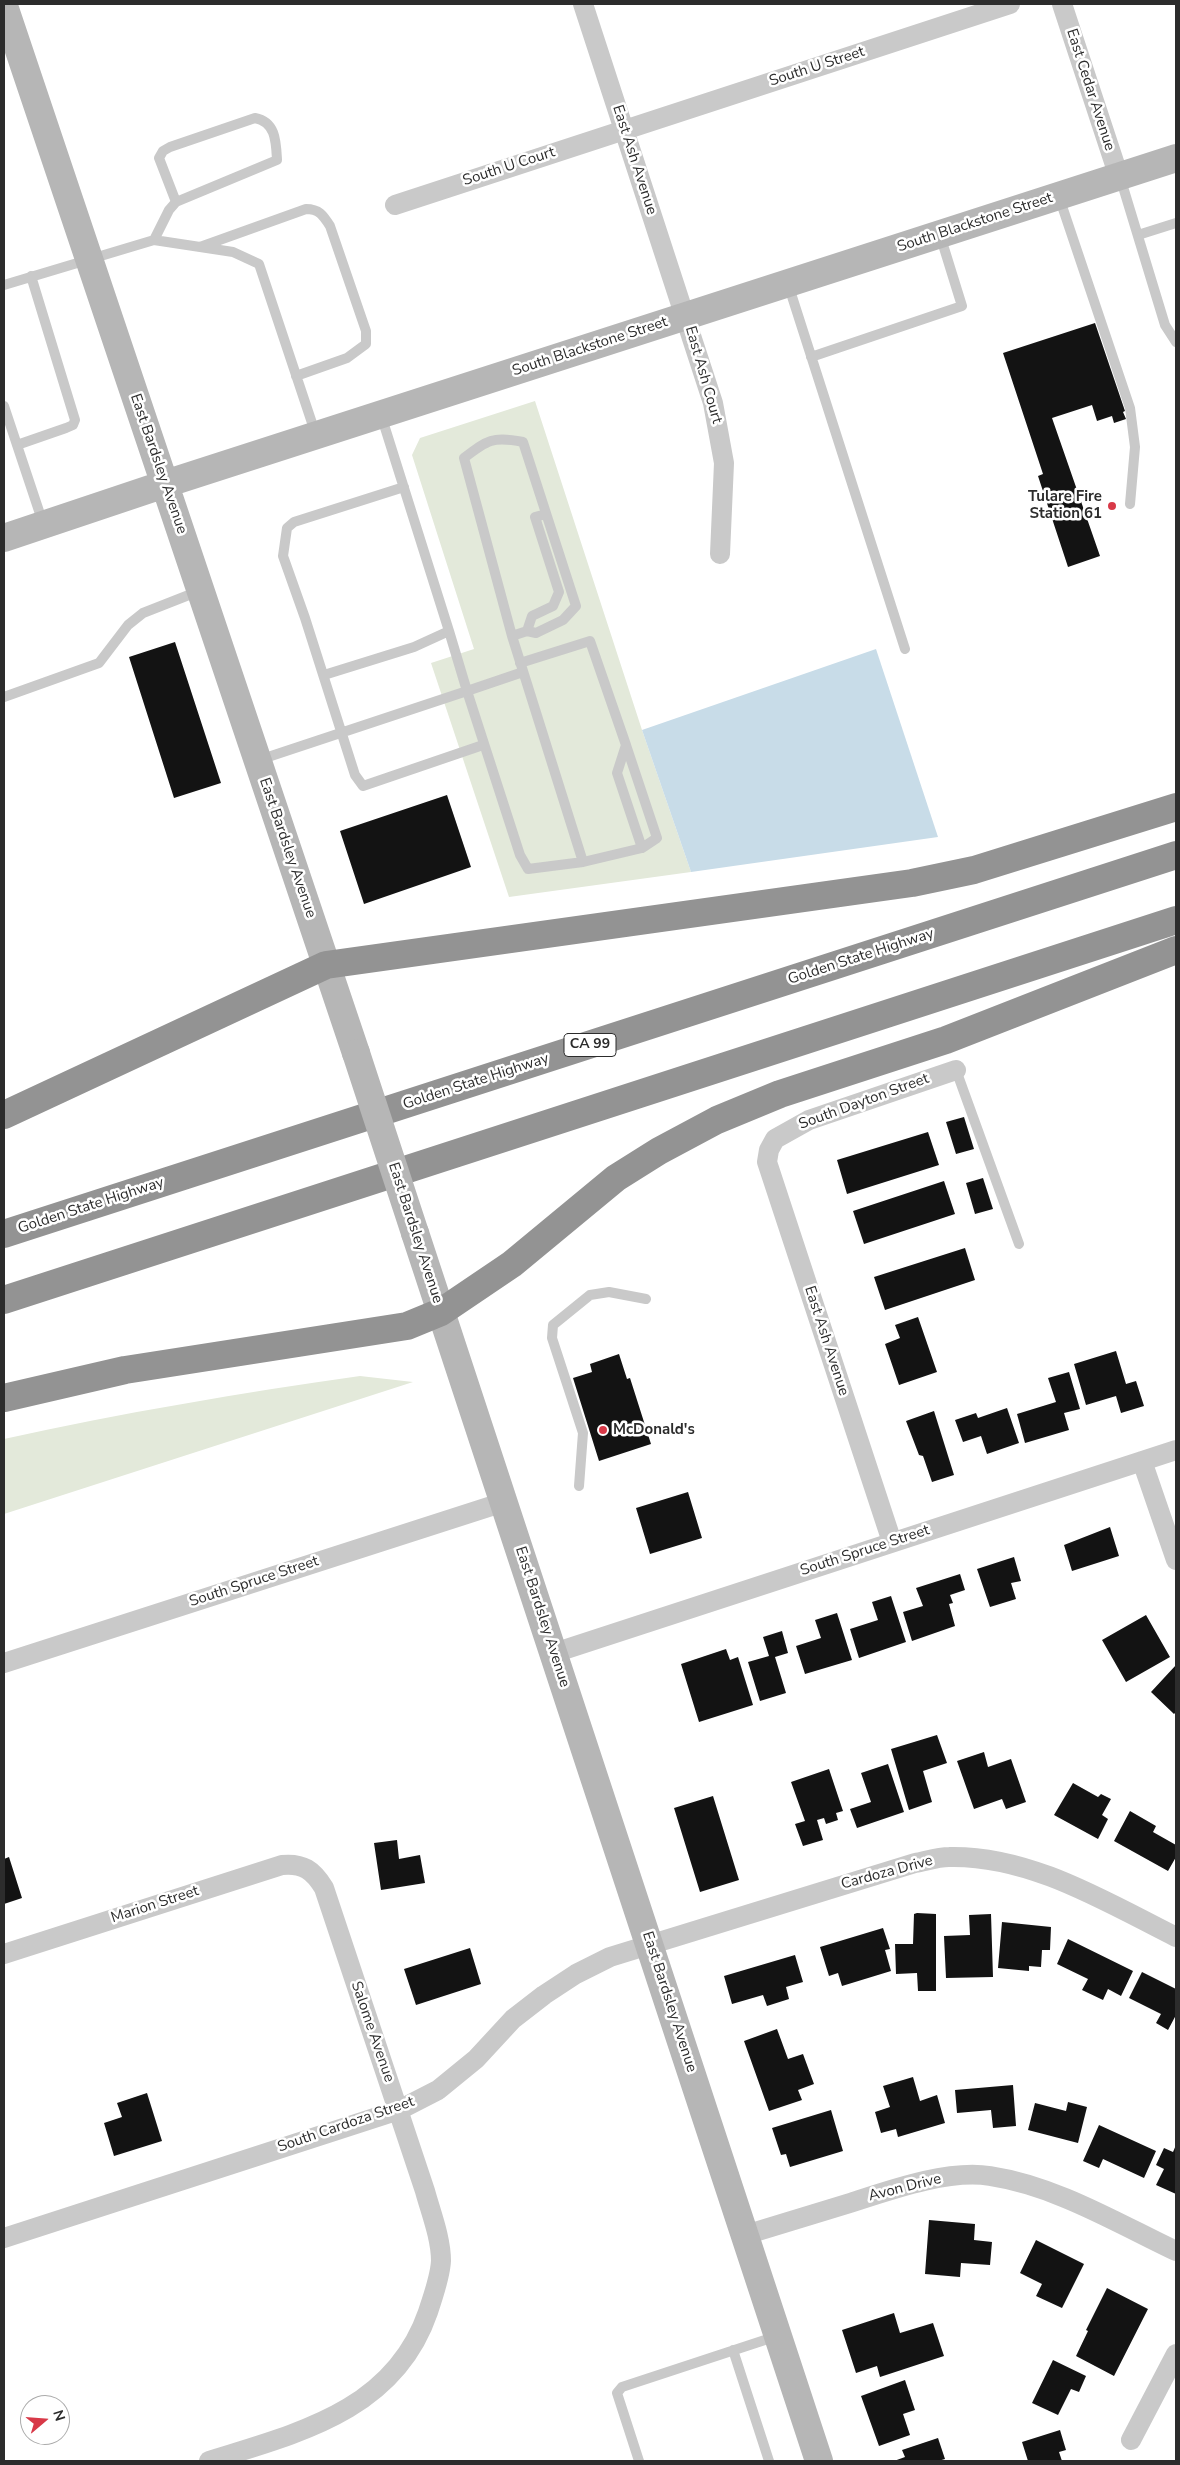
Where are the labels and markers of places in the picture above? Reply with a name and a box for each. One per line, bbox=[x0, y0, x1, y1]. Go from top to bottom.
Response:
place label: Tulare Fire Station 61 bbox=[1028, 488, 1102, 523]
marker: Tulare Fire Station 61 bbox=[1106, 500, 1118, 512]
place label: McDonald's bbox=[613, 1421, 695, 1439]
marker: McDonald's bbox=[597, 1424, 609, 1436]

